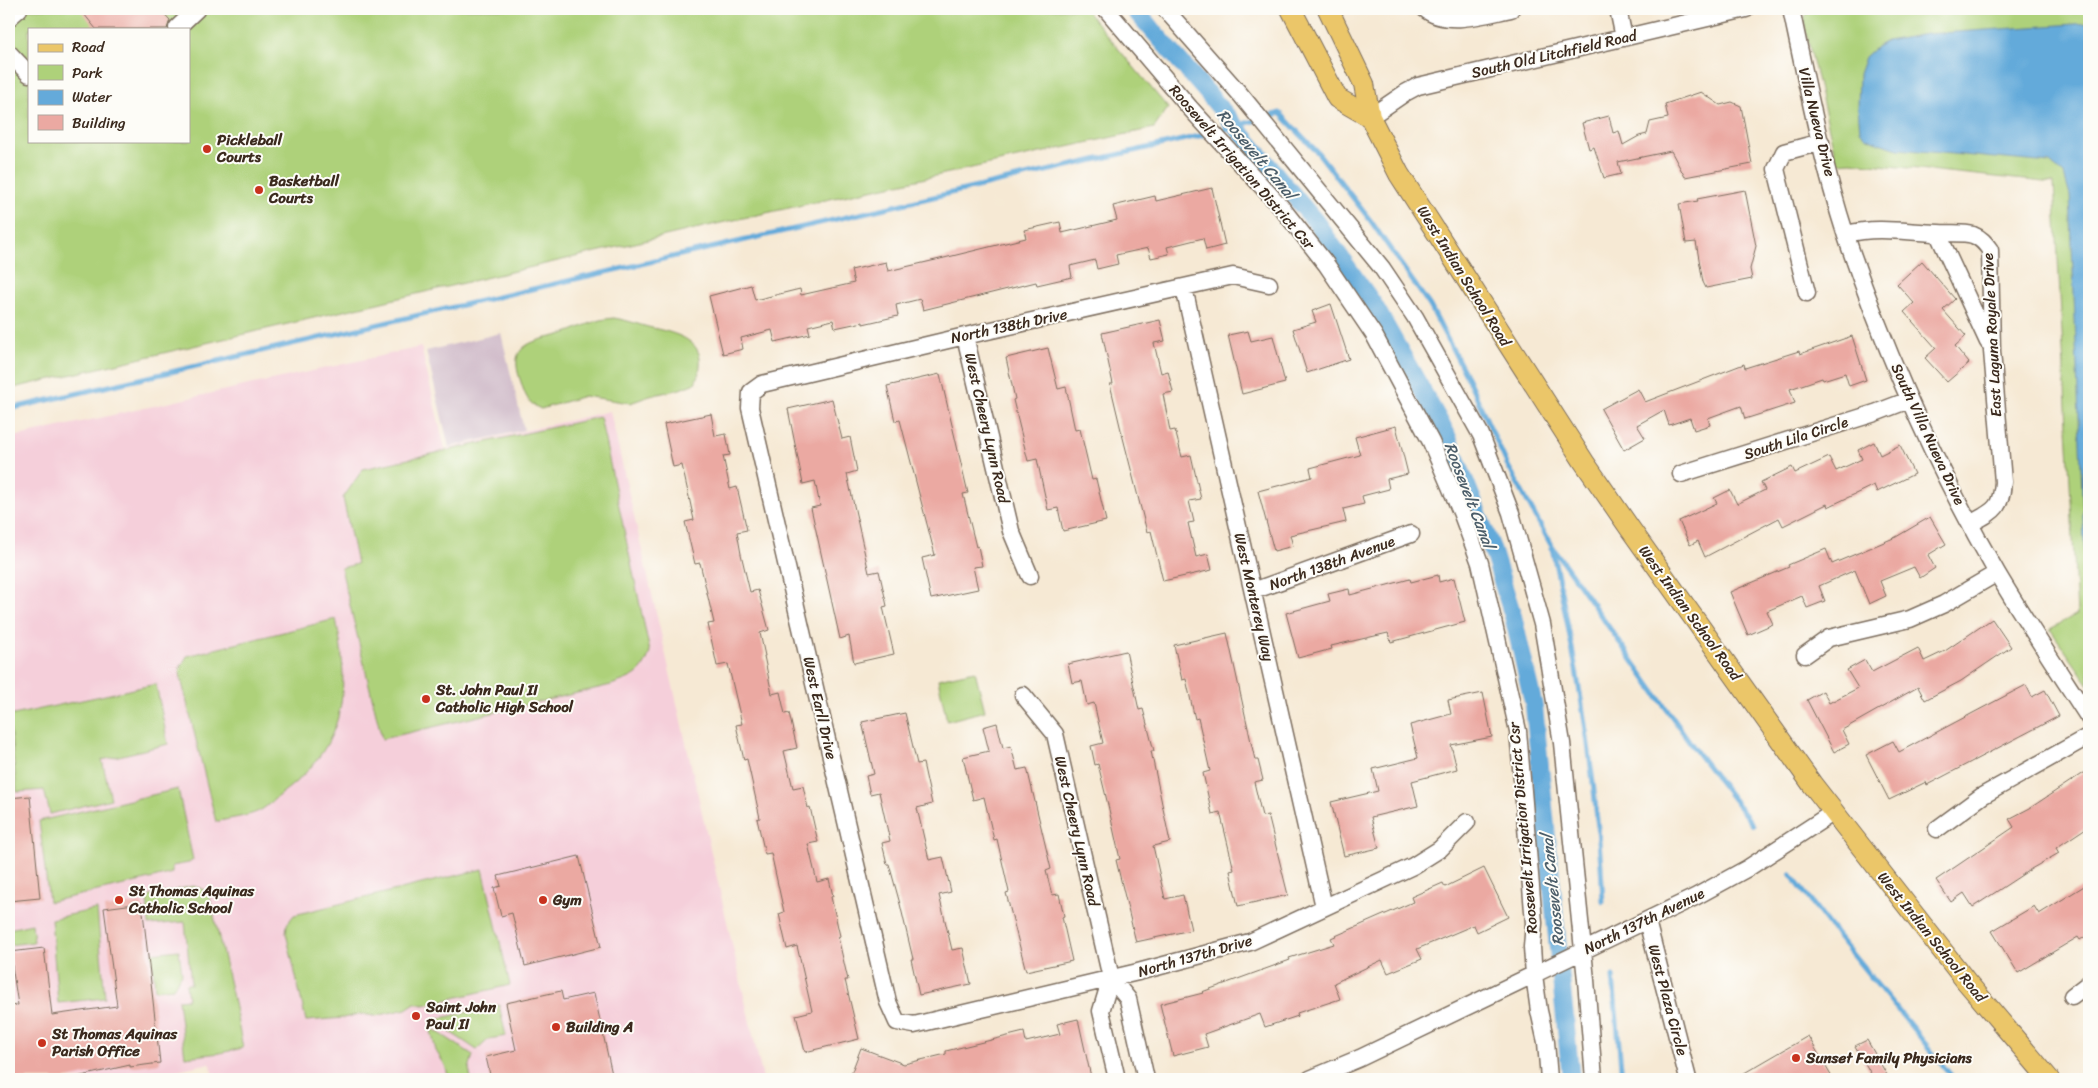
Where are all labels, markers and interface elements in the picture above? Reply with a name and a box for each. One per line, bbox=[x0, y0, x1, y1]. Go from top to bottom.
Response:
street label: South Old Litchfield Road bbox=[1469, 22, 1640, 86]
legend bbox=[28, 28, 190, 142]
text: Road bbox=[72, 34, 105, 60]
text: Park bbox=[72, 60, 103, 86]
street label: Villa Nueva Drive bbox=[1791, 65, 1843, 180]
street label: Roosevelt Irrigation District Csr bbox=[1163, 78, 1322, 256]
text: Water bbox=[72, 84, 112, 110]
water label: Roosevelt Canal bbox=[1210, 102, 1306, 209]
text: Building bbox=[72, 110, 126, 136]
place label: Pickleball Courts bbox=[216, 127, 283, 170]
marker: Pickleball Courts bbox=[201, 143, 213, 155]
place label: Basketball Courts bbox=[268, 168, 340, 211]
marker: Basketball Courts bbox=[253, 184, 265, 196]
street label: West Indian School Road bbox=[1410, 200, 1519, 353]
street label: East Laguna Royale Drive bbox=[1975, 252, 2009, 418]
street label: North 138th Drive bbox=[948, 301, 1070, 351]
street label: West Cheery Lynn Road bbox=[957, 350, 1017, 507]
street label: South Villa Nueva Drive bbox=[1884, 359, 1972, 509]
street label: South Lila Circle bbox=[1740, 409, 1852, 467]
water label: Roosevelt Canal bbox=[1436, 438, 1504, 556]
street label: North 138th Avenue bbox=[1265, 528, 1399, 598]
street label: West Monterey Way bbox=[1227, 530, 1281, 664]
street label: West Indian School Road bbox=[1632, 540, 1749, 687]
street label: West Earll Drive bbox=[796, 654, 845, 762]
place label: St. John Paul II Catholic High School bbox=[435, 677, 574, 720]
marker: St. John Paul II Catholic High School bbox=[420, 693, 432, 705]
street label: Roosevelt Irrigation District Csr bbox=[1501, 720, 1545, 935]
street label: West Cheery Lynn Road bbox=[1047, 753, 1107, 910]
water label: Roosevelt Canal bbox=[1532, 829, 1573, 947]
street label: West Indian School Road bbox=[1871, 866, 1994, 1009]
place label: St Thomas Aquinas Catholic School bbox=[128, 878, 255, 921]
street label: North 137th Avenue bbox=[1579, 880, 1709, 962]
place label: Gym bbox=[552, 887, 582, 913]
marker: St Thomas Aquinas Catholic School bbox=[113, 894, 125, 906]
marker: Gym bbox=[537, 894, 549, 906]
street label: North 137th Drive bbox=[1135, 927, 1256, 985]
street label: West Plaza Circle bbox=[1641, 941, 1695, 1059]
place label: Saint John Paul II bbox=[425, 994, 497, 1037]
marker: Saint John Paul II bbox=[410, 1010, 422, 1022]
place label: Building A bbox=[566, 1014, 634, 1040]
place label: St Thomas Aquinas Parish Office bbox=[51, 1021, 178, 1064]
marker: Building A bbox=[550, 1021, 562, 1033]
marker: St Thomas Aquinas Parish Office bbox=[36, 1037, 48, 1049]
place label: Sunset Family Physicians bbox=[1805, 1045, 1973, 1071]
marker: Sunset Family Physicians bbox=[1790, 1052, 1802, 1064]

